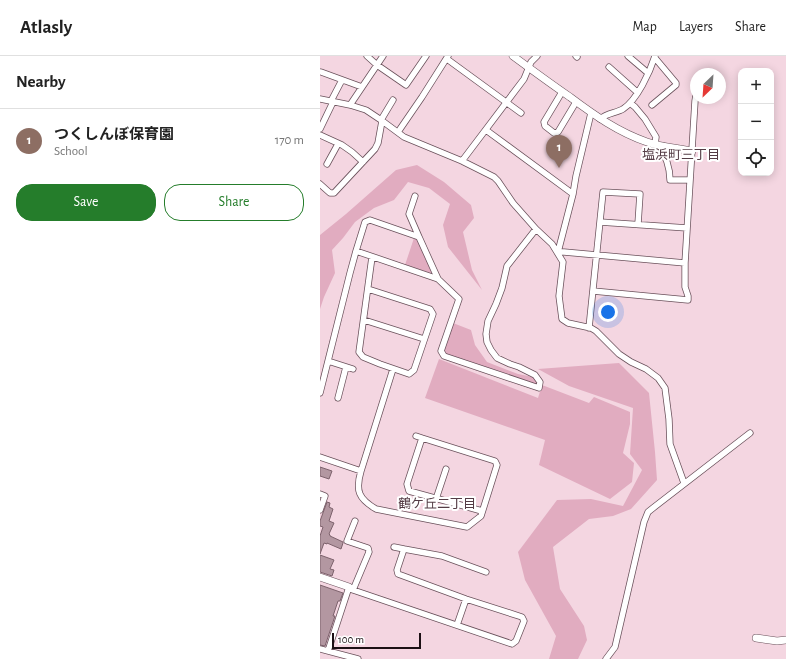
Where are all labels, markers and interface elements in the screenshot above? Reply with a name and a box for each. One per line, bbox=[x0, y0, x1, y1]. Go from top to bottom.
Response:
text: Atlasly bbox=[20, 18, 72, 37]
text: Map bbox=[632, 20, 657, 34]
text: Layers bbox=[679, 20, 713, 34]
text: Share bbox=[735, 20, 766, 34]
north arrow bbox=[690, 68, 726, 104]
map controls bbox=[738, 68, 774, 176]
button: + bbox=[738, 68, 774, 104]
text: Nearby bbox=[16, 73, 66, 90]
button: − bbox=[738, 104, 774, 140]
text: つくしんぼ保育園 bbox=[54, 127, 174, 142]
text: 1 bbox=[27, 134, 31, 147]
text: 170 m bbox=[275, 134, 304, 147]
pin: 1 bbox=[546, 135, 572, 168]
button: locate bbox=[738, 140, 774, 176]
text: School bbox=[54, 145, 88, 158]
district label: 塩浜町三丁目 bbox=[642, 147, 720, 162]
button: Save bbox=[16, 184, 156, 221]
button: Share bbox=[164, 184, 304, 221]
your location bbox=[598, 302, 618, 322]
district label: 鶴ケ丘二丁目 bbox=[398, 496, 476, 511]
scale bar bbox=[332, 631, 421, 650]
text: 100 m bbox=[338, 634, 364, 645]

